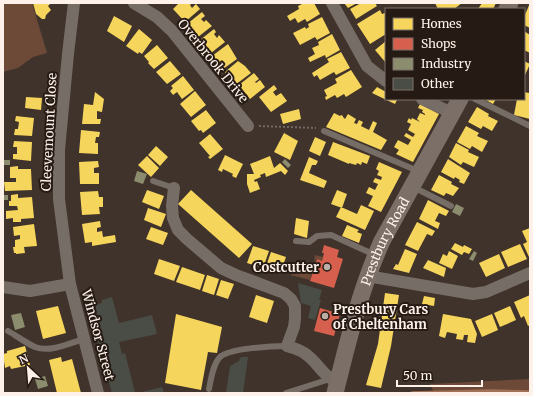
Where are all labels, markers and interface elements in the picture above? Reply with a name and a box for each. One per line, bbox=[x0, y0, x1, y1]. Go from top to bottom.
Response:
legend bbox=[385, 8, 525, 100]
street label: Overbrook Drive bbox=[174, 16, 252, 107]
text: Homes bbox=[421, 16, 462, 31]
text: Shops bbox=[421, 36, 456, 51]
text: Industry bbox=[421, 56, 471, 71]
street label: Cleevemount Close bbox=[37, 72, 61, 192]
text: Other bbox=[421, 76, 455, 91]
street label: Prestbury Road bbox=[357, 194, 413, 288]
place label: Costcutter bbox=[253, 259, 319, 276]
marker: Costcutter bbox=[322, 262, 332, 272]
street label: Windsor Street bbox=[77, 287, 118, 382]
place label: Prestbury Cars of Cheltenham bbox=[333, 301, 428, 333]
marker: Prestbury Cars of Cheltenham bbox=[320, 311, 330, 321]
north arrow bbox=[8, 348, 48, 388]
text: N bbox=[17, 351, 31, 367]
scale bar bbox=[397, 362, 482, 388]
text: 50 m bbox=[403, 368, 432, 383]

